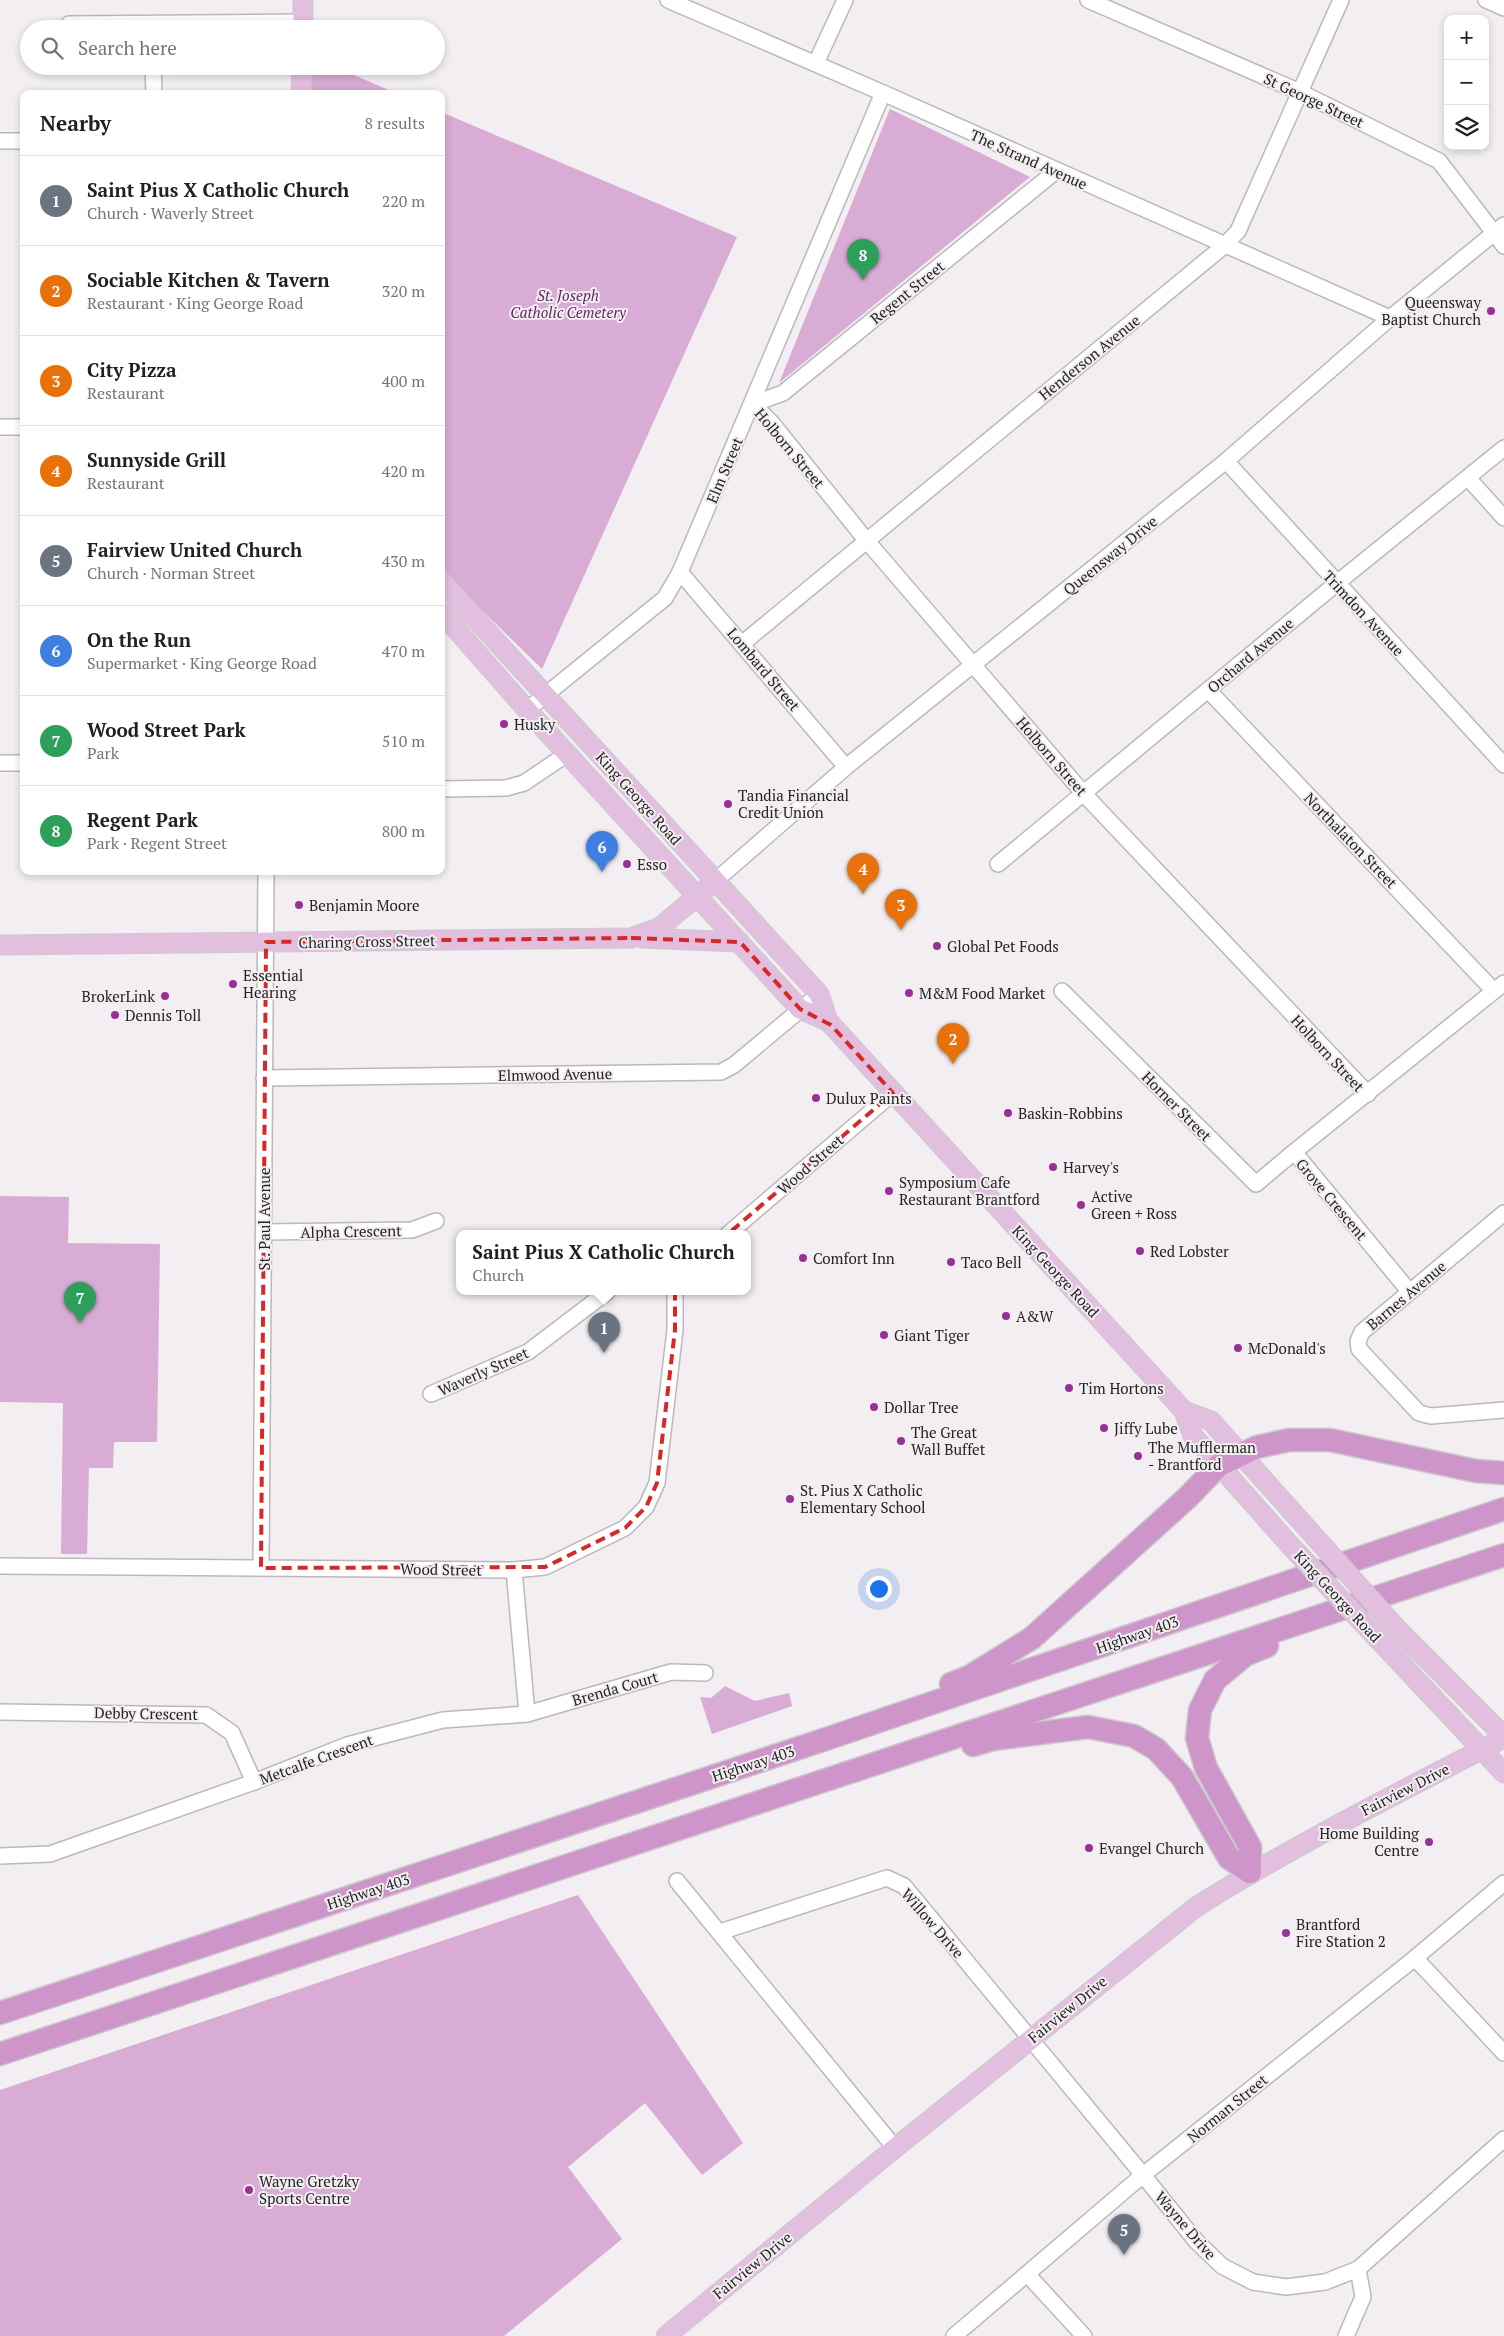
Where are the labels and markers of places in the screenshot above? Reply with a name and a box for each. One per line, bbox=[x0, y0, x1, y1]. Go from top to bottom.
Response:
pin: 8 bbox=[847, 239, 879, 280]
place label: Queensway Baptist Church bbox=[1381, 292, 1481, 329]
marker: Queensway Baptist Church bbox=[1485, 305, 1497, 317]
place label: Husky bbox=[514, 714, 556, 734]
marker: Husky bbox=[498, 718, 510, 730]
place label: Tandia Financial Credit Union bbox=[738, 785, 849, 822]
marker: Tandia Financial Credit Union bbox=[722, 798, 734, 810]
pin: 6 bbox=[586, 831, 618, 872]
pin: 4 bbox=[847, 853, 879, 894]
place label: Esso bbox=[637, 854, 667, 874]
marker: Esso bbox=[621, 858, 633, 870]
pin: 3 bbox=[885, 889, 917, 930]
place label: Benjamin Moore bbox=[309, 895, 420, 915]
marker: Benjamin Moore bbox=[293, 899, 305, 911]
place label: Global Pet Foods bbox=[947, 936, 1059, 956]
marker: Global Pet Foods bbox=[931, 940, 943, 952]
place label: Essential Hearing bbox=[243, 965, 303, 1002]
marker: Essential Hearing bbox=[227, 978, 239, 990]
place label: M&M Food Market bbox=[919, 983, 1046, 1003]
place label: BrokerLink bbox=[81, 986, 155, 1006]
marker: M&M Food Market bbox=[903, 987, 915, 999]
marker: BrokerLink bbox=[159, 990, 171, 1002]
place label: Dennis Toll bbox=[125, 1005, 201, 1025]
marker: Dennis Toll bbox=[109, 1009, 121, 1021]
pin: 2 bbox=[937, 1023, 969, 1064]
place label: Dulux Paints bbox=[826, 1088, 912, 1108]
marker: Dulux Paints bbox=[810, 1092, 822, 1104]
place label: Baskin-Robbins bbox=[1018, 1103, 1123, 1123]
marker: Baskin-Robbins bbox=[1002, 1107, 1014, 1119]
place label: Harvey's bbox=[1063, 1157, 1119, 1177]
marker: Harvey's bbox=[1047, 1161, 1059, 1173]
place label: Symposium Cafe Restaurant Brantford bbox=[899, 1172, 1040, 1209]
marker: Symposium Cafe Restaurant Brantford bbox=[883, 1185, 895, 1197]
place label: Active Green + Ross bbox=[1091, 1186, 1177, 1223]
marker: Active Green + Ross bbox=[1075, 1199, 1087, 1211]
place label: Red Lobster bbox=[1150, 1241, 1229, 1261]
marker: Red Lobster bbox=[1134, 1245, 1146, 1257]
place label: Comfort Inn bbox=[813, 1248, 895, 1268]
marker: Comfort Inn bbox=[797, 1252, 809, 1264]
place label: Taco Bell bbox=[961, 1252, 1022, 1272]
marker: Taco Bell bbox=[945, 1256, 957, 1268]
pin: 7 bbox=[64, 1282, 96, 1323]
place label: A&W bbox=[1016, 1306, 1054, 1326]
marker: A&W bbox=[1000, 1310, 1012, 1322]
pin: 1 bbox=[588, 1312, 620, 1353]
place label: Giant Tiger bbox=[894, 1325, 970, 1345]
marker: Giant Tiger bbox=[878, 1329, 890, 1341]
place label: McDonald's bbox=[1248, 1338, 1326, 1358]
marker: McDonald's bbox=[1232, 1342, 1244, 1354]
place label: Tim Hortons bbox=[1079, 1378, 1164, 1398]
marker: Tim Hortons bbox=[1063, 1382, 1075, 1394]
place label: Dollar Tree bbox=[884, 1397, 959, 1417]
marker: Dollar Tree bbox=[868, 1401, 880, 1413]
place label: Jiffy Lube bbox=[1114, 1418, 1178, 1438]
place label: The Great Wall Buffet bbox=[911, 1422, 986, 1459]
marker: Jiffy Lube bbox=[1098, 1422, 1110, 1434]
marker: The Great Wall Buffet bbox=[895, 1435, 907, 1447]
place label: The Mufflerman - Brantford bbox=[1148, 1437, 1256, 1474]
marker: The Mufflerman - Brantford bbox=[1132, 1450, 1144, 1462]
place label: St. Pius X Catholic Elementary School bbox=[800, 1480, 926, 1517]
marker: St. Pius X Catholic Elementary School bbox=[784, 1493, 796, 1505]
place label: Home Building Centre bbox=[1319, 1823, 1420, 1860]
marker: Home Building Centre bbox=[1423, 1836, 1435, 1848]
place label: Evangel Church bbox=[1099, 1838, 1204, 1858]
marker: Evangel Church bbox=[1083, 1842, 1095, 1854]
place label: Brantford Fire Station 2 bbox=[1296, 1914, 1386, 1951]
marker: Brantford Fire Station 2 bbox=[1280, 1927, 1292, 1939]
place label: Wayne Gretzky Sports Centre bbox=[259, 2171, 360, 2208]
marker: Wayne Gretzky Sports Centre bbox=[243, 2184, 255, 2196]
pin: 5 bbox=[1108, 2214, 1140, 2255]

